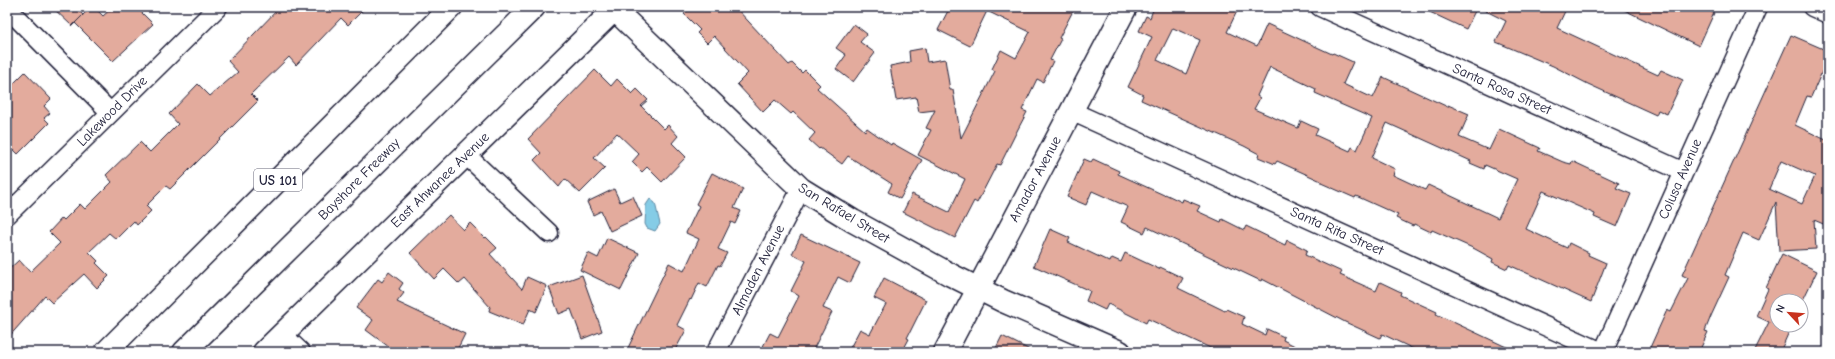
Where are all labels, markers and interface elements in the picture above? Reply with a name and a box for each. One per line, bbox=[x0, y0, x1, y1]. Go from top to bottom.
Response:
street label: Santa Rosa Street bbox=[1450, 60, 1555, 119]
street label: Lakewood Drive bbox=[73, 72, 151, 150]
street label: East Ahwanee Avenue bbox=[387, 129, 493, 231]
street label: Amador Avenue bbox=[1005, 133, 1065, 225]
street label: Bayshore Freeway bbox=[314, 134, 404, 224]
street label: Colusa Avenue bbox=[1655, 136, 1705, 222]
road number: US 101 bbox=[254, 169, 302, 191]
street label: San Rafael Street bbox=[795, 179, 894, 247]
street label: Santa Rita Street bbox=[1288, 203, 1387, 260]
street label: Almaden Avenue bbox=[728, 222, 788, 318]
north arrow bbox=[1769, 293, 1809, 333]
text: N bbox=[1773, 303, 1788, 315]

